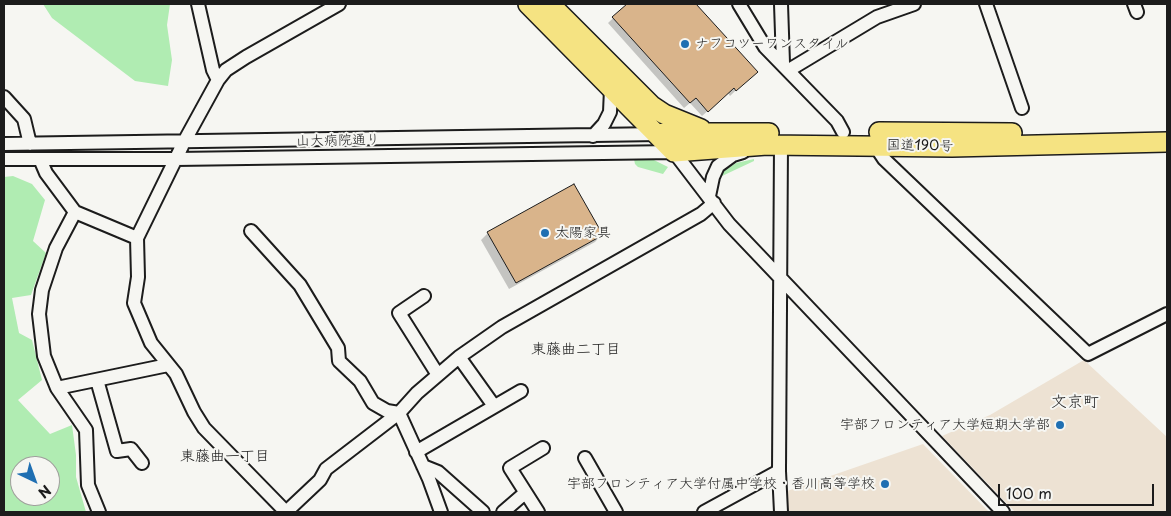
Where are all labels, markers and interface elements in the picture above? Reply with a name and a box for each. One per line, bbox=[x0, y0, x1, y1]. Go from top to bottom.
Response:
place label: ナフコツーワンスタイル bbox=[695, 36, 849, 52]
marker: ナフコツーワンスタイル bbox=[679, 38, 691, 50]
street label: 山大病院通り bbox=[296, 132, 380, 150]
street label: 国道190号 bbox=[887, 137, 953, 155]
place label: 太陽家具 bbox=[555, 225, 611, 241]
marker: 太陽家具 bbox=[539, 227, 551, 239]
district label: 東藤曲二丁目 bbox=[531, 341, 621, 359]
district label: 文京町 bbox=[1051, 393, 1099, 413]
place label: 宇部フロンティア大学短期大学部 bbox=[840, 417, 1050, 433]
marker: 宇部フロンティア大学短期大学部 bbox=[1054, 419, 1066, 431]
district label: 東藤曲一丁目 bbox=[180, 448, 270, 466]
north arrow bbox=[10, 456, 60, 506]
scale bar bbox=[1001, 474, 1157, 506]
place label: 宇部フロンティア大学付属中学校・香川高等学校 bbox=[567, 476, 875, 492]
marker: 宇部フロンティア大学付属中学校・香川高等学校 bbox=[879, 478, 891, 490]
text: N bbox=[34, 480, 56, 503]
text: 100 m bbox=[1006, 481, 1052, 504]

